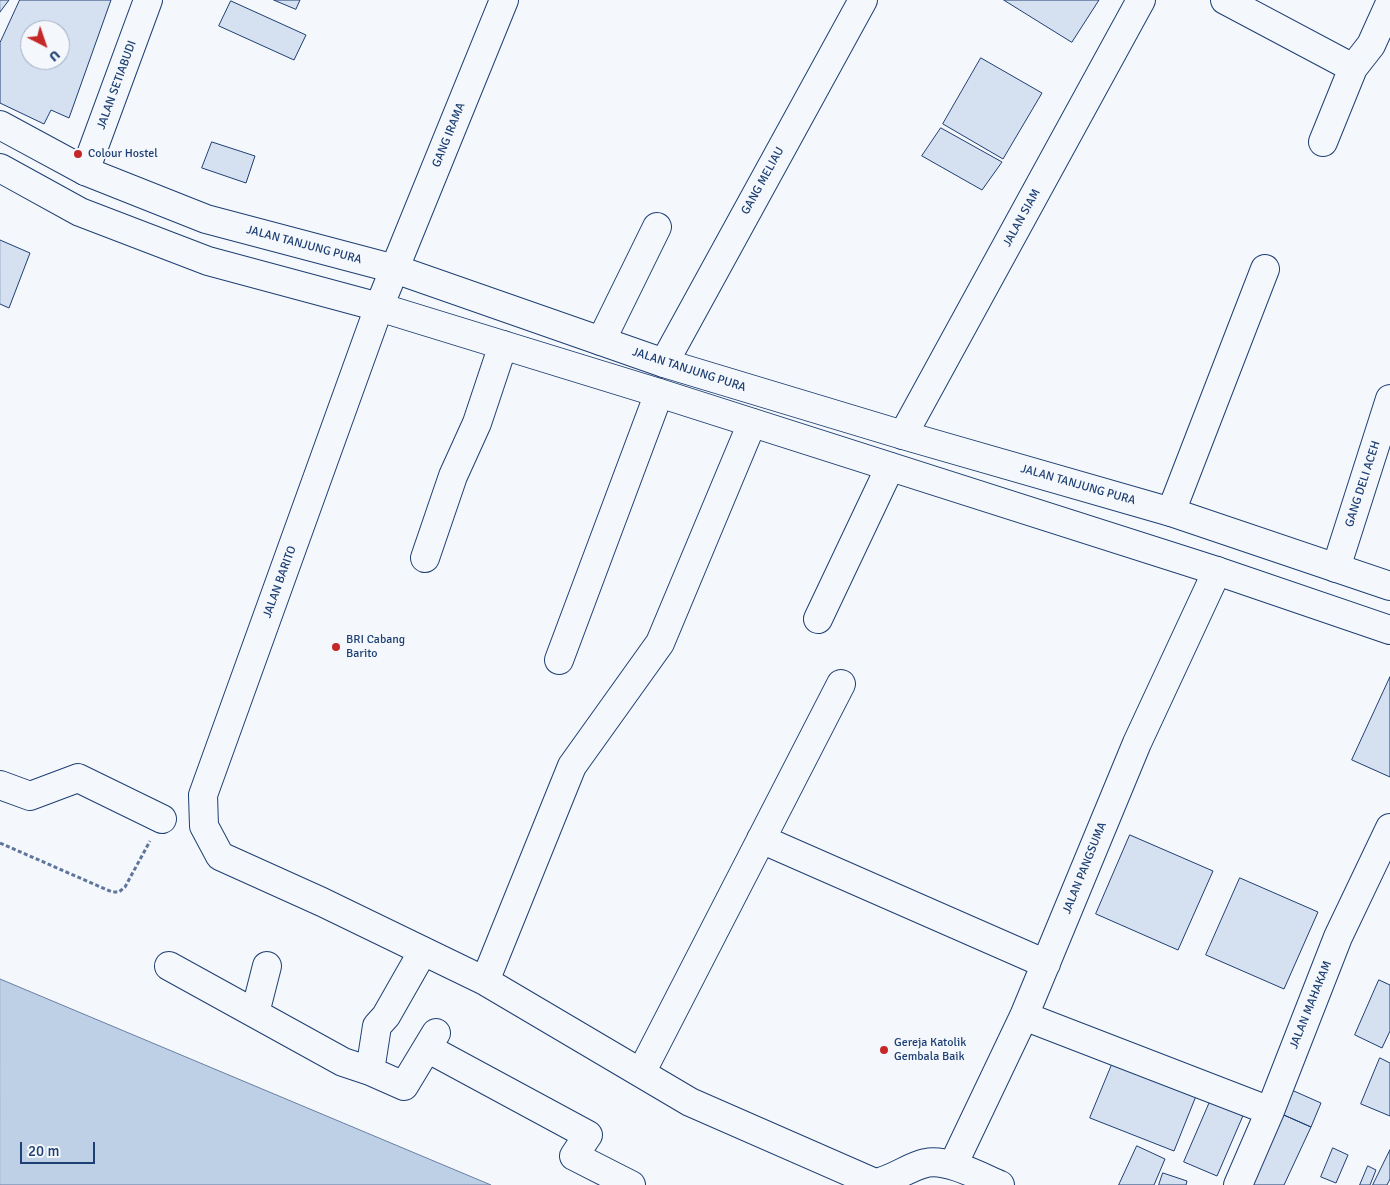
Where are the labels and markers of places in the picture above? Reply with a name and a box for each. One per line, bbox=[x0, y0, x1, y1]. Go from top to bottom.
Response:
place label: Colour Hostel bbox=[88, 147, 158, 161]
marker: Colour Hostel bbox=[72, 148, 84, 160]
place label: BRI Cabang Barito bbox=[346, 633, 405, 661]
marker: BRI Cabang Barito bbox=[330, 641, 342, 653]
place label: Gereja Katolik Gembala Baik bbox=[894, 1036, 966, 1064]
marker: Gereja Katolik Gembala Baik bbox=[878, 1044, 890, 1056]

